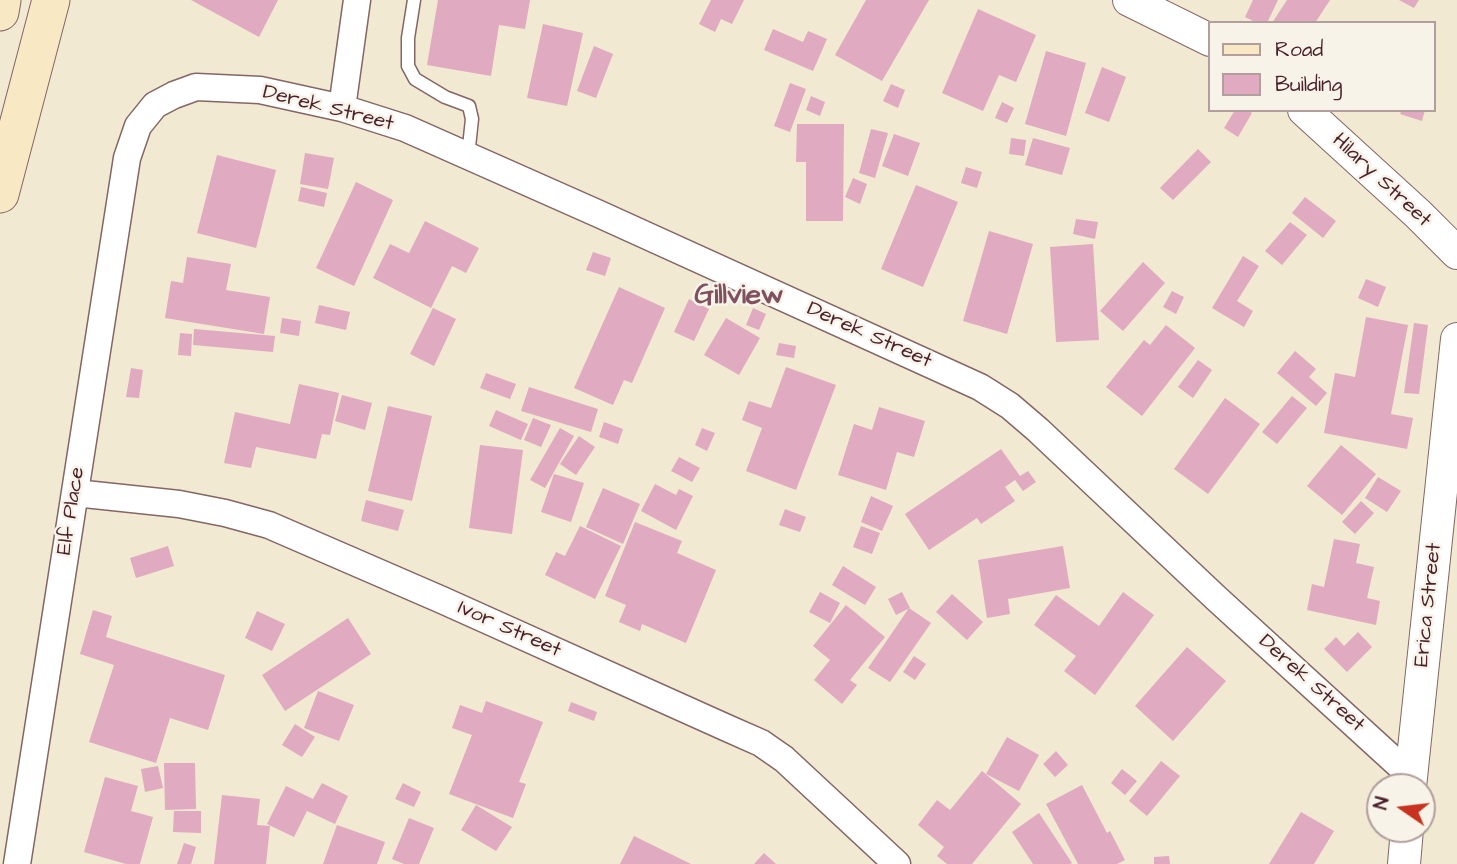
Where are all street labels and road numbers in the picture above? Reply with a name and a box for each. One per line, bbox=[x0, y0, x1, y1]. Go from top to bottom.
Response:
street label: Derek Street bbox=[260, 81, 396, 137]
street label: Hilary Street bbox=[1326, 129, 1436, 233]
street label: Derek Street bbox=[803, 297, 935, 375]
street label: Elf Place bbox=[53, 465, 91, 557]
street label: Erica Street bbox=[1410, 542, 1448, 668]
street label: Ivor Street bbox=[453, 596, 565, 664]
street label: Derek Street bbox=[1253, 630, 1369, 738]

